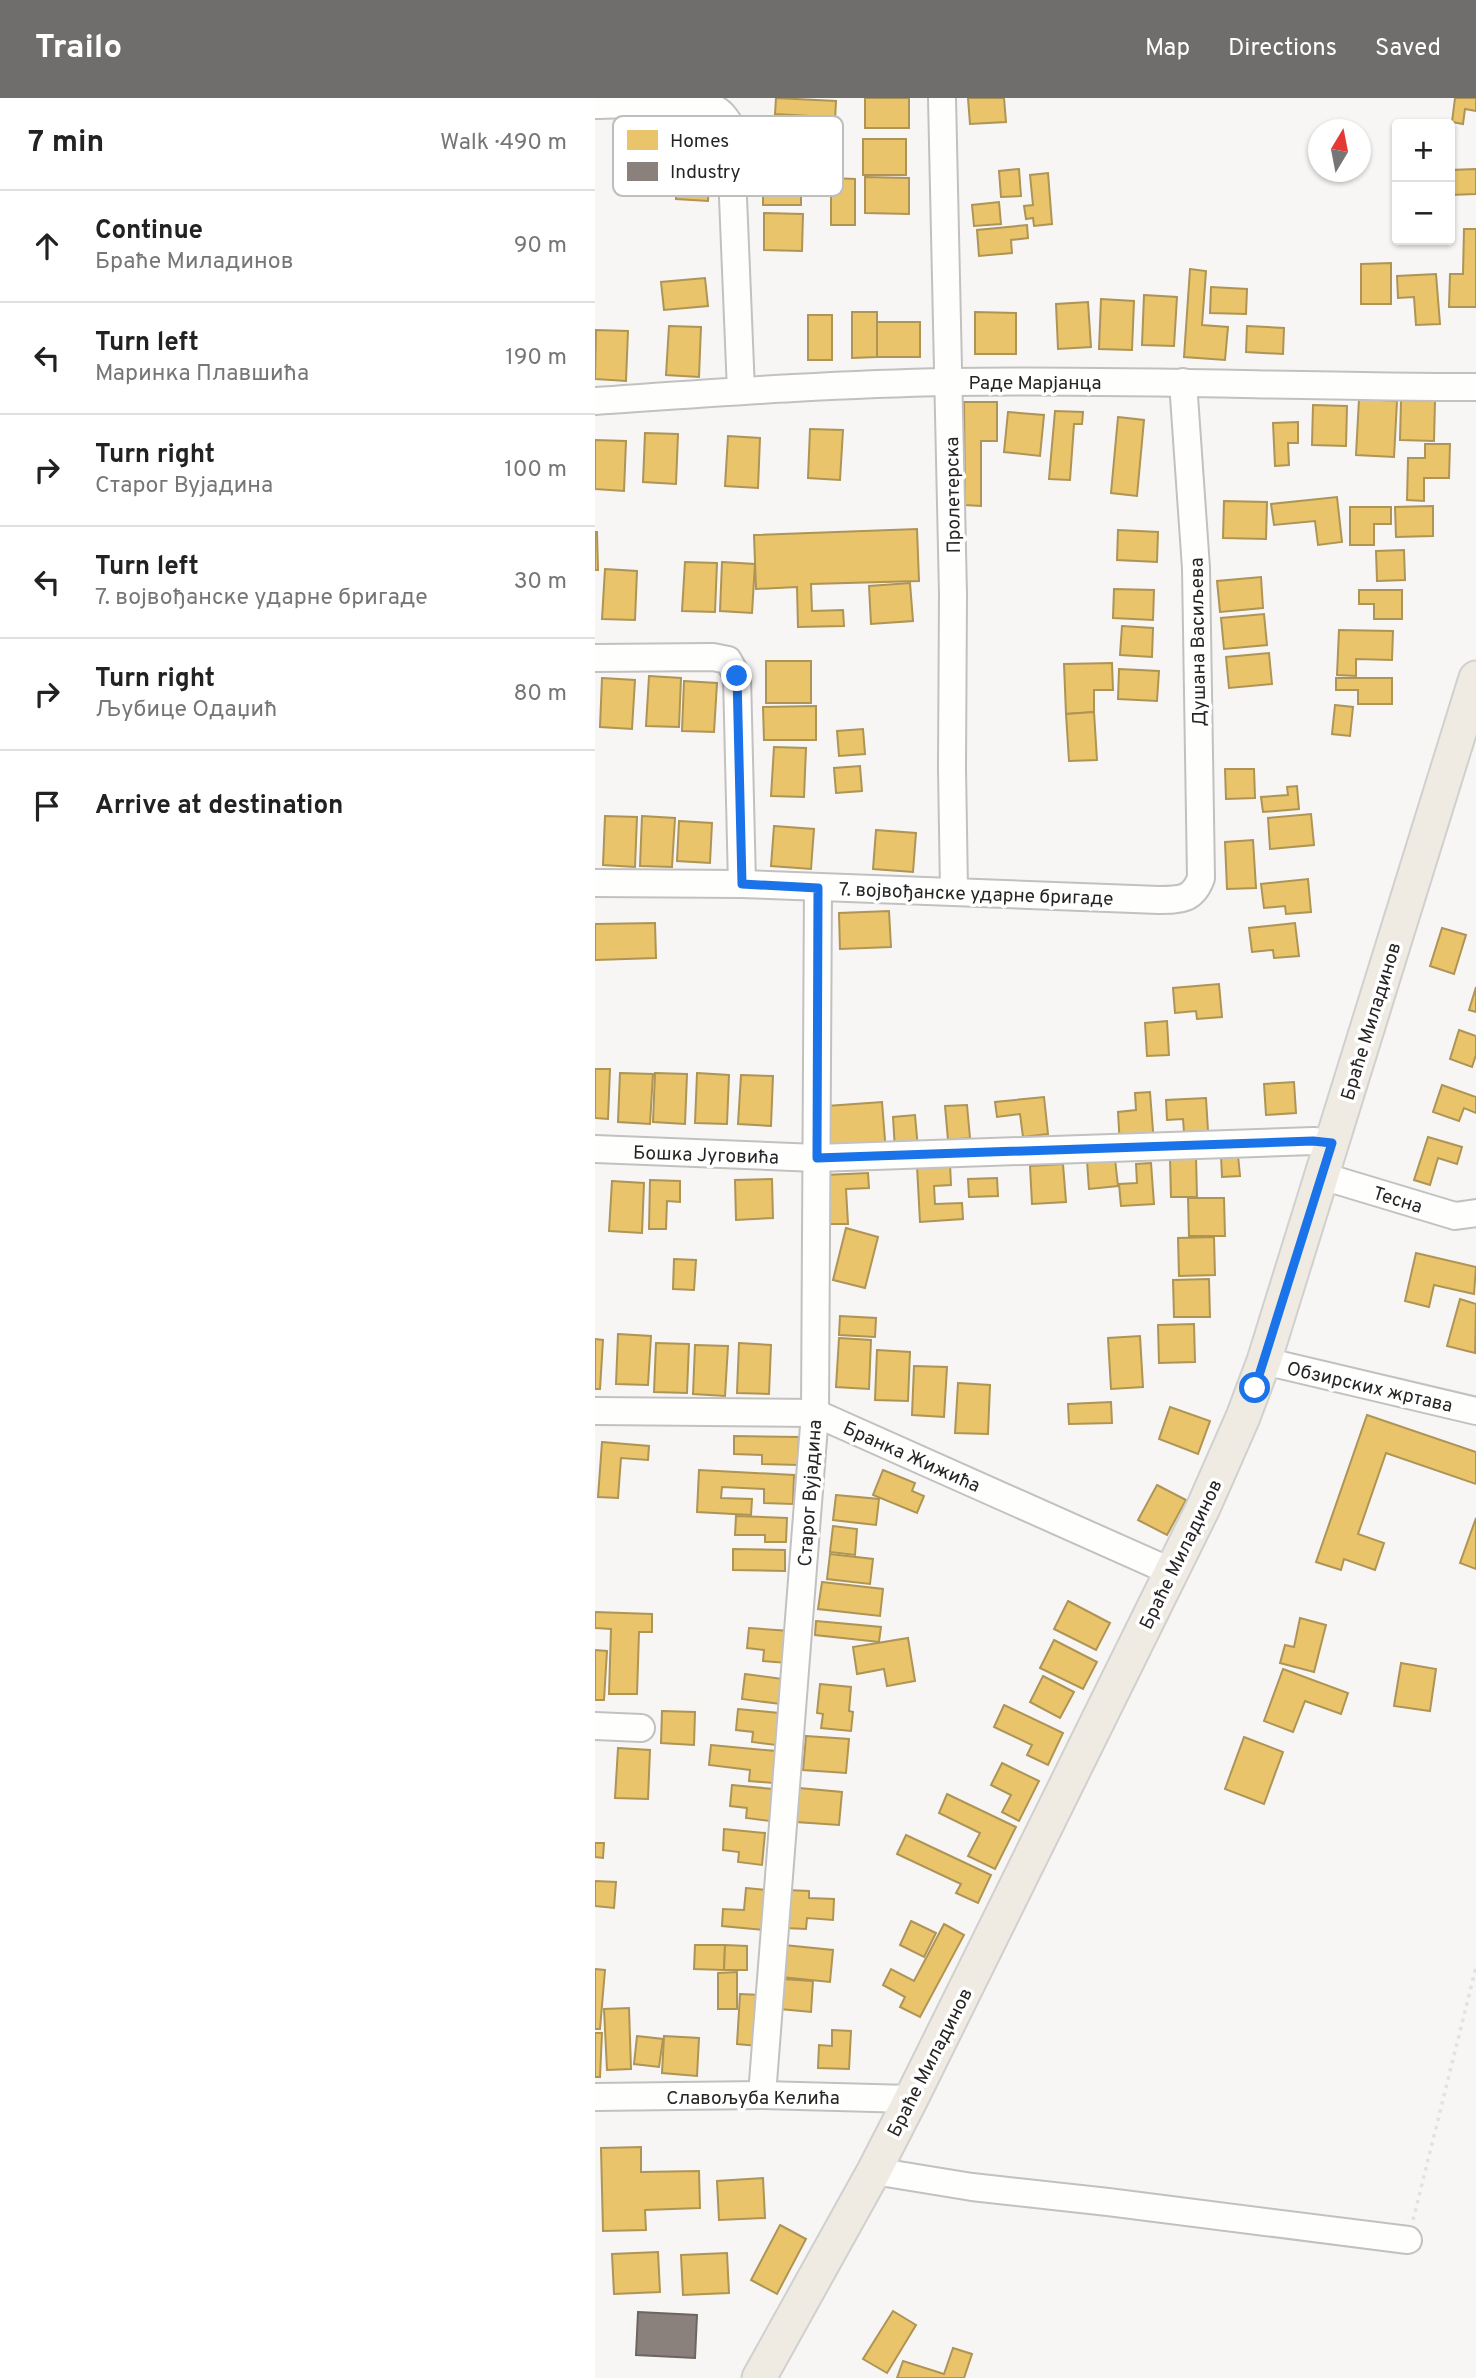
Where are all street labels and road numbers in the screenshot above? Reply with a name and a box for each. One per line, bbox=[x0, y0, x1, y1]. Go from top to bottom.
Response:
street label: Раде Марјанца bbox=[969, 372, 1101, 396]
street label: Пролетерска bbox=[941, 436, 967, 554]
street label: Душана Васиљева bbox=[1186, 557, 1212, 727]
street label: 7. војвођанске ударне бригаде bbox=[838, 878, 1114, 912]
street label: Браће Миладинов bbox=[1336, 940, 1407, 1104]
street label: Бошка Југовића bbox=[632, 1141, 779, 1171]
street label: Тесна bbox=[1370, 1182, 1425, 1220]
street label: Обзирских жртава bbox=[1284, 1357, 1455, 1419]
street label: Бранка Жижића bbox=[839, 1417, 984, 1499]
street label: Старог Вујадина bbox=[794, 1419, 828, 1567]
street label: Браће Миладинов bbox=[1135, 1476, 1229, 1634]
street label: Браће Миладинов bbox=[883, 1984, 979, 2141]
street label: Славољуба Келића bbox=[666, 2087, 840, 2111]

